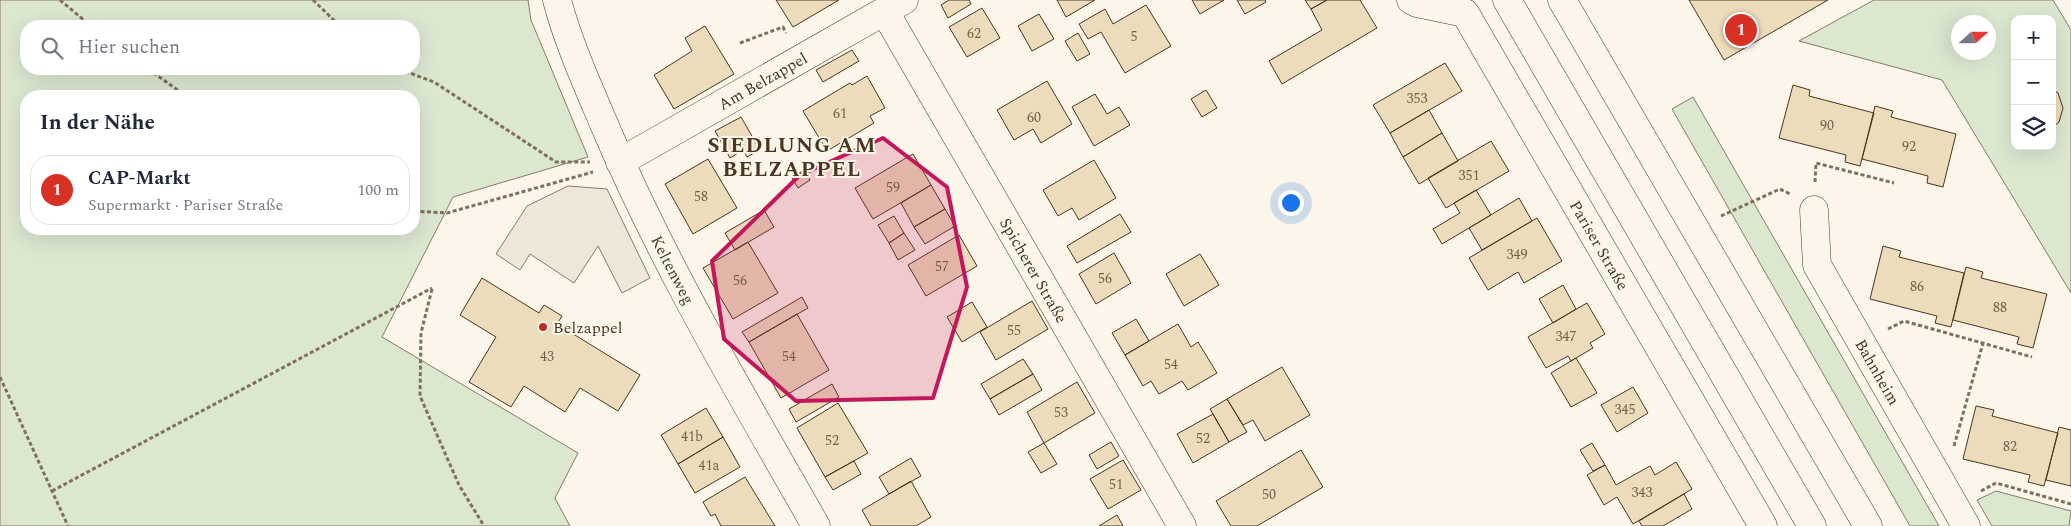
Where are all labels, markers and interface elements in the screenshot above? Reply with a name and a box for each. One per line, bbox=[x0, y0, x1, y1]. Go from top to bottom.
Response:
pin: 1 bbox=[1725, 11, 1757, 49]
north arrow bbox=[1951, 15, 1996, 60]
map controls bbox=[2011, 15, 2056, 150]
button: + bbox=[2011, 15, 2056, 60]
search box bbox=[20, 20, 420, 75]
house number: 62 bbox=[967, 23, 981, 44]
house number: 5 bbox=[1131, 26, 1138, 47]
text: Hier suchen bbox=[78, 33, 180, 62]
icon: search bbox=[38, 34, 66, 62]
street label: Am Belzappel bbox=[714, 47, 812, 117]
button: − bbox=[2011, 60, 2056, 105]
house number: 353 bbox=[1407, 88, 1428, 109]
house number: 61 bbox=[833, 103, 847, 124]
button: layers bbox=[2011, 105, 2056, 150]
text: In der Nähe bbox=[40, 107, 155, 139]
house number: 60 bbox=[1027, 107, 1041, 128]
house number: 90 bbox=[1820, 115, 1834, 136]
district label: SIEDLUNG AM BELZAPPEL bbox=[708, 130, 876, 186]
house number: 92 bbox=[1902, 136, 1916, 157]
text: CAP-Markt bbox=[88, 164, 191, 193]
house number: 351 bbox=[1459, 165, 1480, 186]
house number: 59 bbox=[886, 177, 900, 198]
text: 1 bbox=[53, 178, 61, 202]
text: 100 m bbox=[357, 178, 399, 202]
house number: 58 bbox=[694, 186, 708, 207]
your location bbox=[1278, 190, 1304, 216]
text: Supermarkt · Pariser Straße bbox=[88, 193, 283, 217]
street label: Pariser Straße bbox=[1563, 196, 1634, 295]
street label: Spicherer Straße bbox=[993, 213, 1073, 328]
street label: Keltenweg bbox=[644, 231, 700, 309]
house number: 349 bbox=[1507, 244, 1528, 265]
house number: 57 bbox=[935, 256, 949, 277]
house number: 56 bbox=[1098, 268, 1112, 289]
house number: 56 bbox=[733, 270, 747, 291]
house number: 86 bbox=[1910, 276, 1924, 297]
house number: 88 bbox=[1993, 297, 2007, 318]
place label: Belzappel bbox=[553, 316, 622, 340]
house number: 55 bbox=[1007, 320, 1021, 341]
marker: Belzappel bbox=[537, 321, 549, 333]
house number: 347 bbox=[1556, 326, 1577, 347]
street label: Bahnheim bbox=[1849, 335, 1906, 410]
house number: 43 bbox=[540, 346, 554, 367]
house number: 54 bbox=[782, 346, 796, 367]
house number: 54 bbox=[1164, 354, 1178, 375]
house number: 345 bbox=[1615, 399, 1636, 420]
house number: 53 bbox=[1054, 402, 1068, 423]
house number: 41b bbox=[681, 426, 703, 447]
house number: 52 bbox=[1196, 428, 1210, 449]
house number: 52 bbox=[825, 430, 839, 451]
house number: 82 bbox=[2003, 436, 2017, 457]
house number: 41a bbox=[699, 455, 720, 476]
house number: 51 bbox=[1109, 474, 1123, 495]
house number: 343 bbox=[1632, 482, 1653, 503]
house number: 50 bbox=[1262, 484, 1276, 505]

